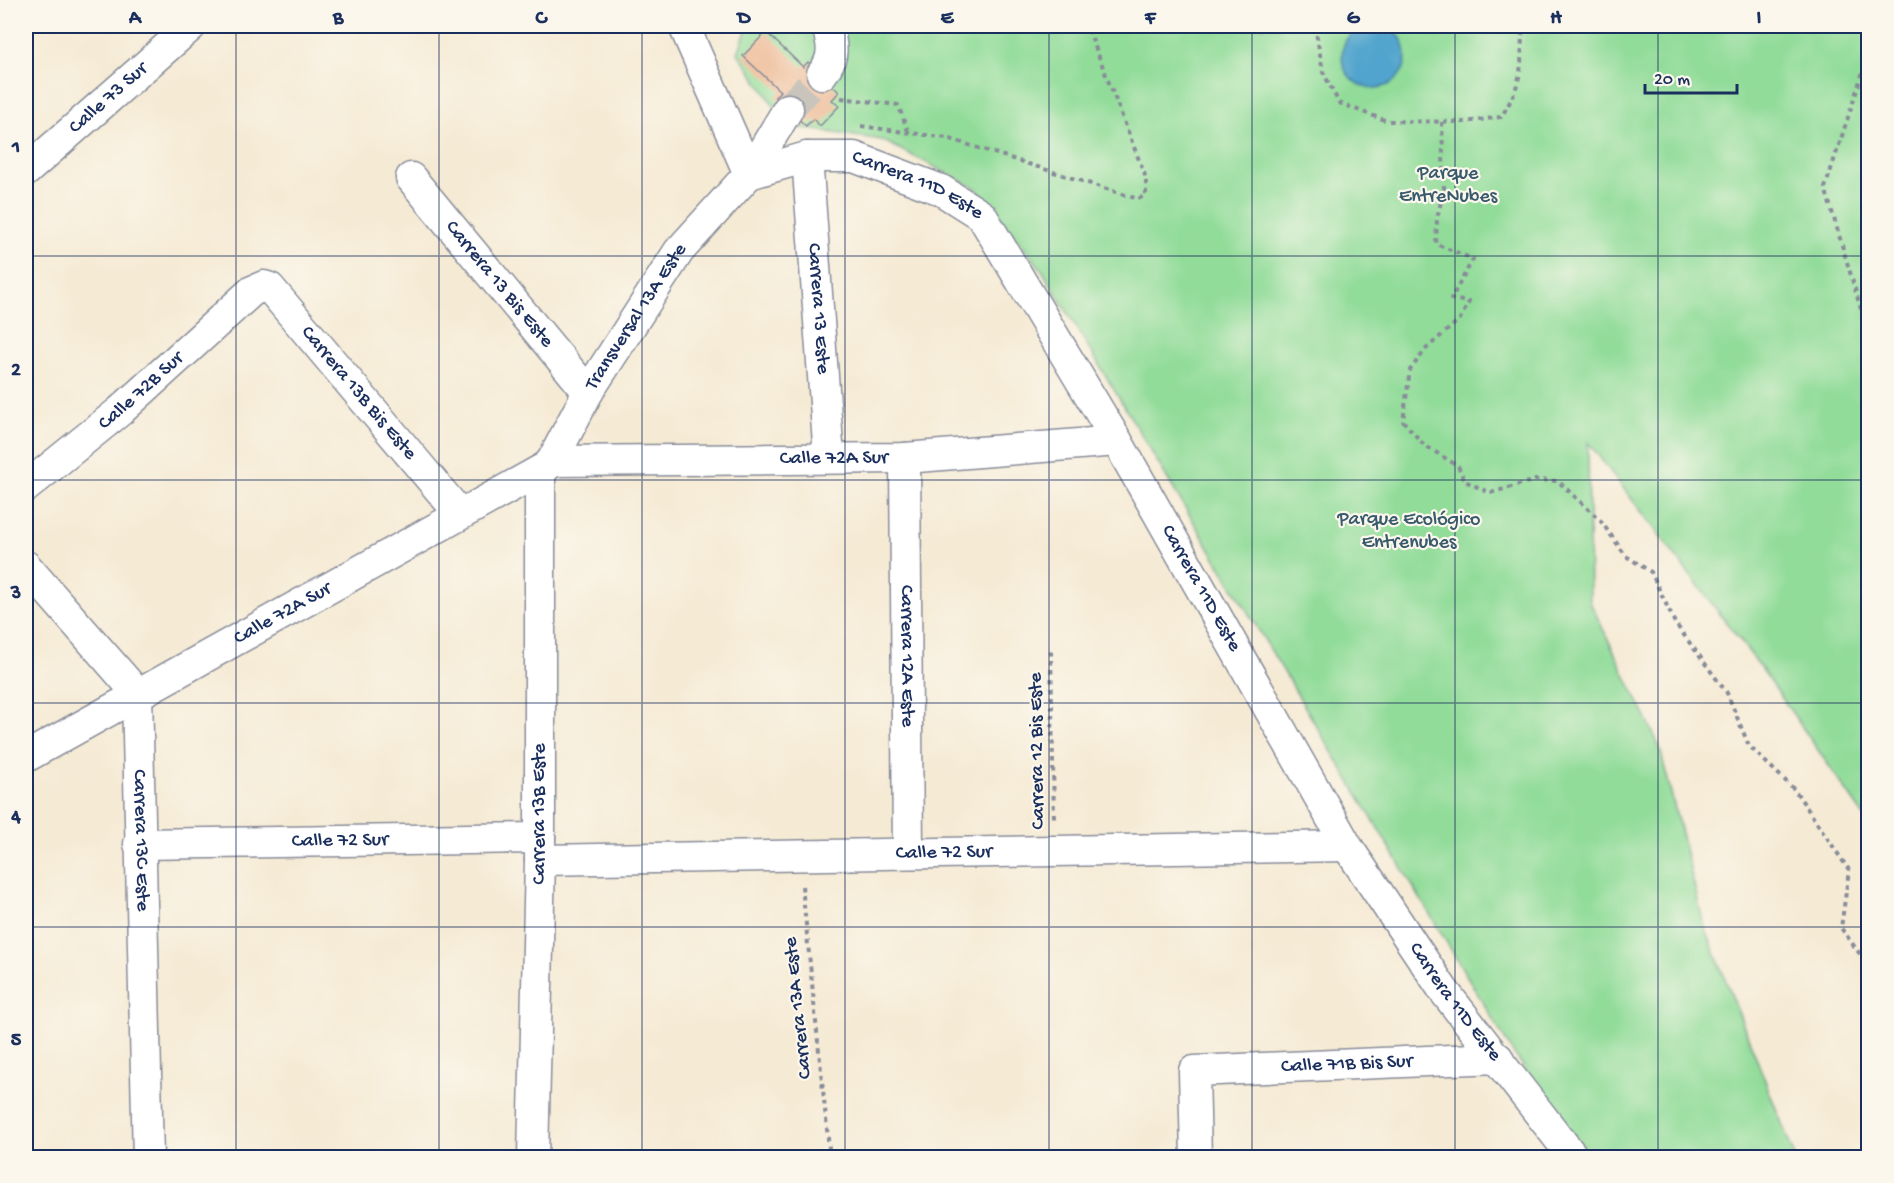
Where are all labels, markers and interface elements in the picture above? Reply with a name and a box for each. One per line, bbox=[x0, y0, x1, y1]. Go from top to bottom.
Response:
text: A bbox=[128, 8, 143, 31]
text: B bbox=[332, 8, 344, 31]
text: C bbox=[535, 8, 549, 31]
text: D bbox=[735, 8, 751, 31]
text: E bbox=[941, 8, 955, 31]
text: F bbox=[1144, 8, 1157, 31]
text: G bbox=[1347, 8, 1361, 31]
text: H bbox=[1550, 8, 1562, 31]
text: I bbox=[1757, 8, 1762, 31]
street label: Calle 73 Sur bbox=[65, 56, 154, 139]
scale bar bbox=[1645, 57, 1736, 95]
text: 20 m bbox=[1654, 70, 1690, 91]
text: 1 bbox=[11, 137, 20, 160]
street label: Carrera 11D Este bbox=[849, 146, 988, 225]
park label: Parque EntreNubes bbox=[1399, 163, 1498, 209]
street label: Carrera 13 Bis Este bbox=[440, 216, 558, 353]
street label: Transversal 13A Este bbox=[580, 238, 692, 395]
street label: Carrera 13 Este bbox=[802, 242, 834, 375]
street label: Carrera 13B Bis Este bbox=[296, 322, 422, 465]
street label: Calle 72B Sur bbox=[94, 346, 190, 435]
text: 2 bbox=[11, 360, 21, 383]
street label: Calle 72A Sur bbox=[780, 447, 890, 471]
park label: Parque Ecológico Entrenubes bbox=[1337, 509, 1480, 555]
street label: Carrera 11D Este bbox=[1156, 521, 1246, 656]
street label: Calle 72A Sur bbox=[230, 576, 337, 650]
text: 3 bbox=[10, 583, 21, 606]
street label: Carrera 12A Este bbox=[894, 585, 919, 728]
street label: Carrera 12 Bis Este bbox=[1025, 672, 1051, 830]
street label: Carrera 13B Este bbox=[528, 743, 552, 885]
street label: Carrera 13C Este bbox=[127, 769, 154, 912]
text: 4 bbox=[10, 807, 21, 830]
street label: Calle 72 Sur bbox=[292, 829, 390, 853]
street label: Calle 72 Sur bbox=[895, 841, 994, 865]
street label: Carrera 13A Este bbox=[780, 935, 818, 1080]
street label: Carrera 11D Este bbox=[1404, 938, 1506, 1067]
text: 5 bbox=[11, 1030, 22, 1053]
street label: Calle 71B Bis Sur bbox=[1281, 1050, 1415, 1079]

